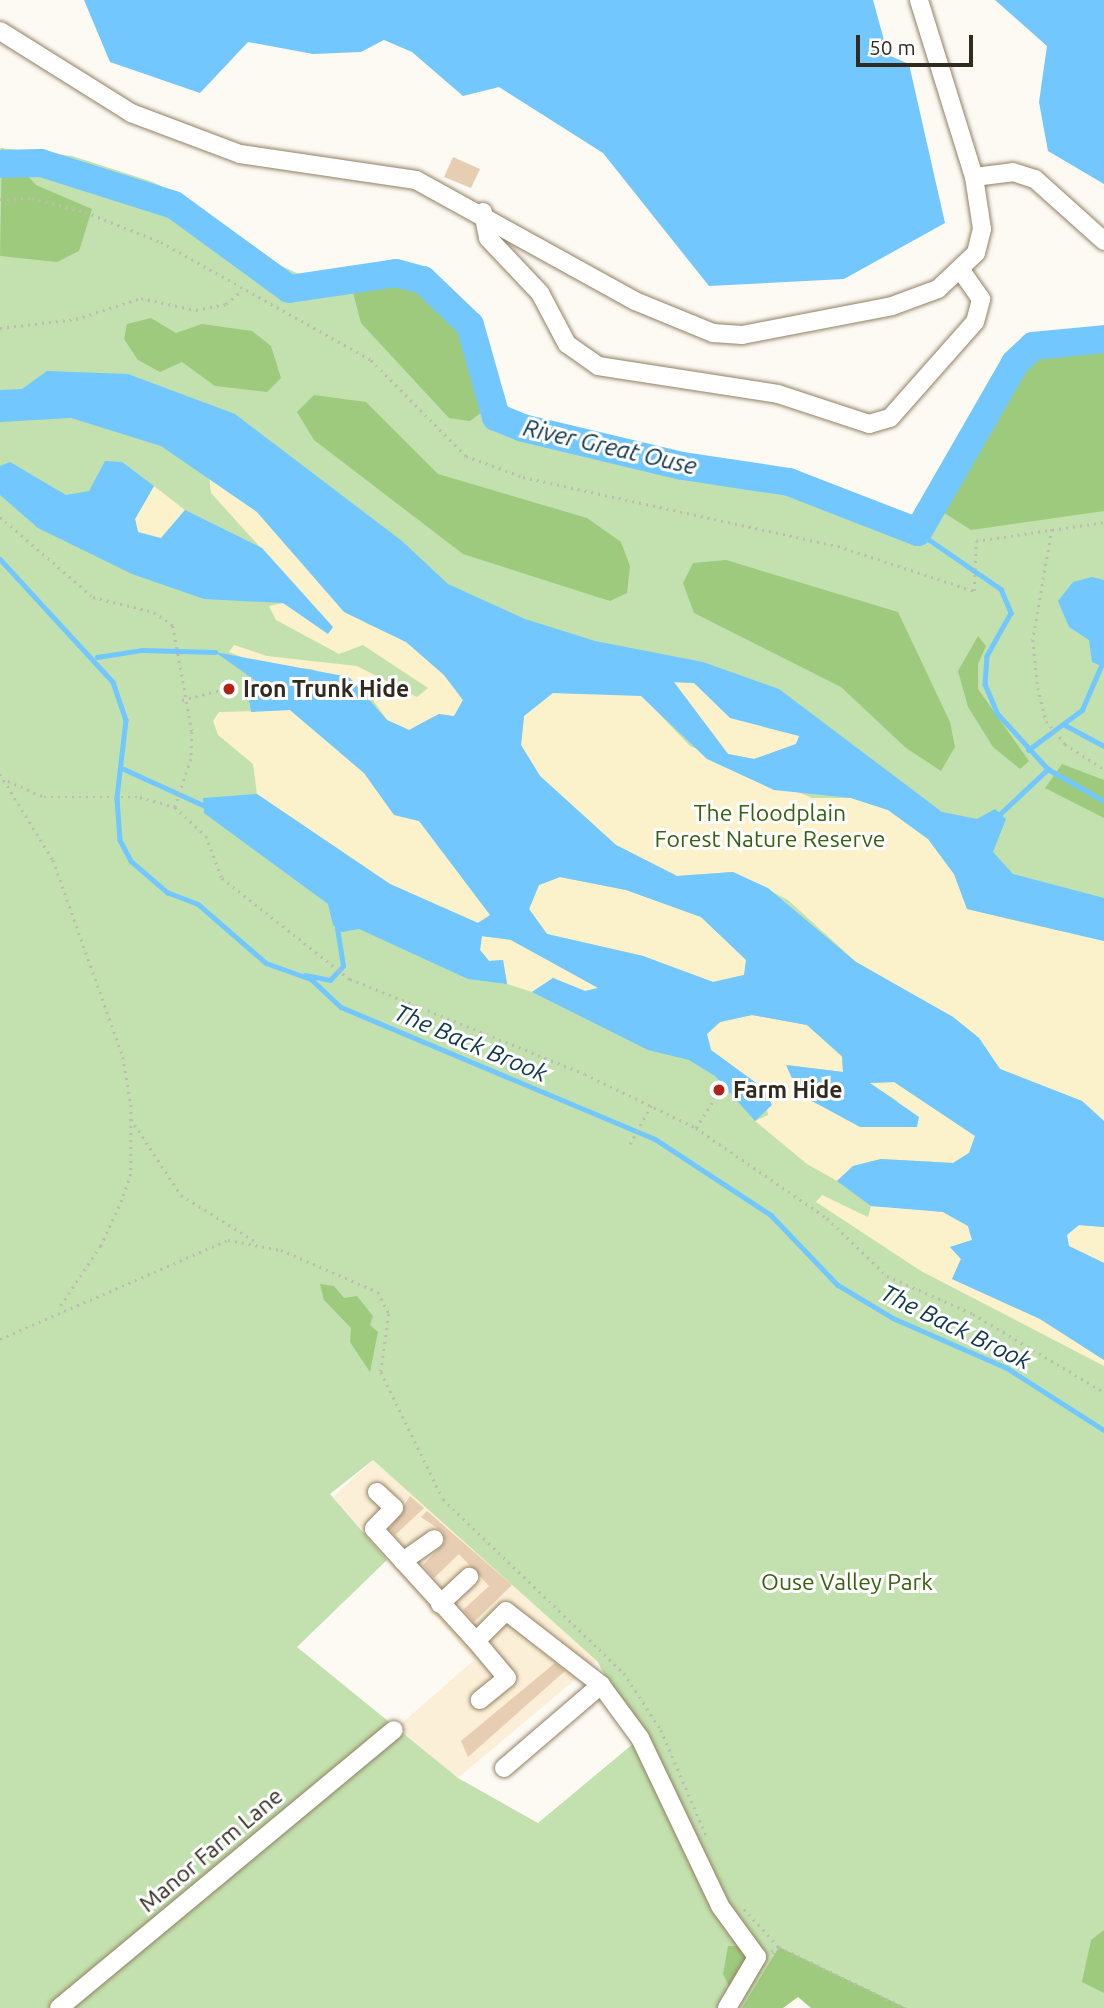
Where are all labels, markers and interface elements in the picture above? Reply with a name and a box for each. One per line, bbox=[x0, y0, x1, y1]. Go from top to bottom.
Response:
scale bar bbox=[859, 21, 976, 65]
text: 50 m bbox=[869, 35, 916, 59]
water label: River Great Ouse bbox=[520, 413, 700, 481]
place label: Iron Trunk Hide bbox=[243, 675, 409, 703]
marker: Iron Trunk Hide bbox=[221, 681, 237, 697]
park label: The Floodplain Forest Nature Reserve bbox=[654, 799, 886, 853]
water label: The Back Brook bbox=[390, 998, 552, 1088]
place label: Farm Hide bbox=[733, 1076, 843, 1104]
marker: Farm Hide bbox=[711, 1082, 727, 1098]
water label: The Back Brook bbox=[876, 1278, 1036, 1376]
park label: Ouse Valley Park bbox=[761, 1568, 933, 1596]
street label: Manor Farm Lane bbox=[134, 1782, 288, 1918]

